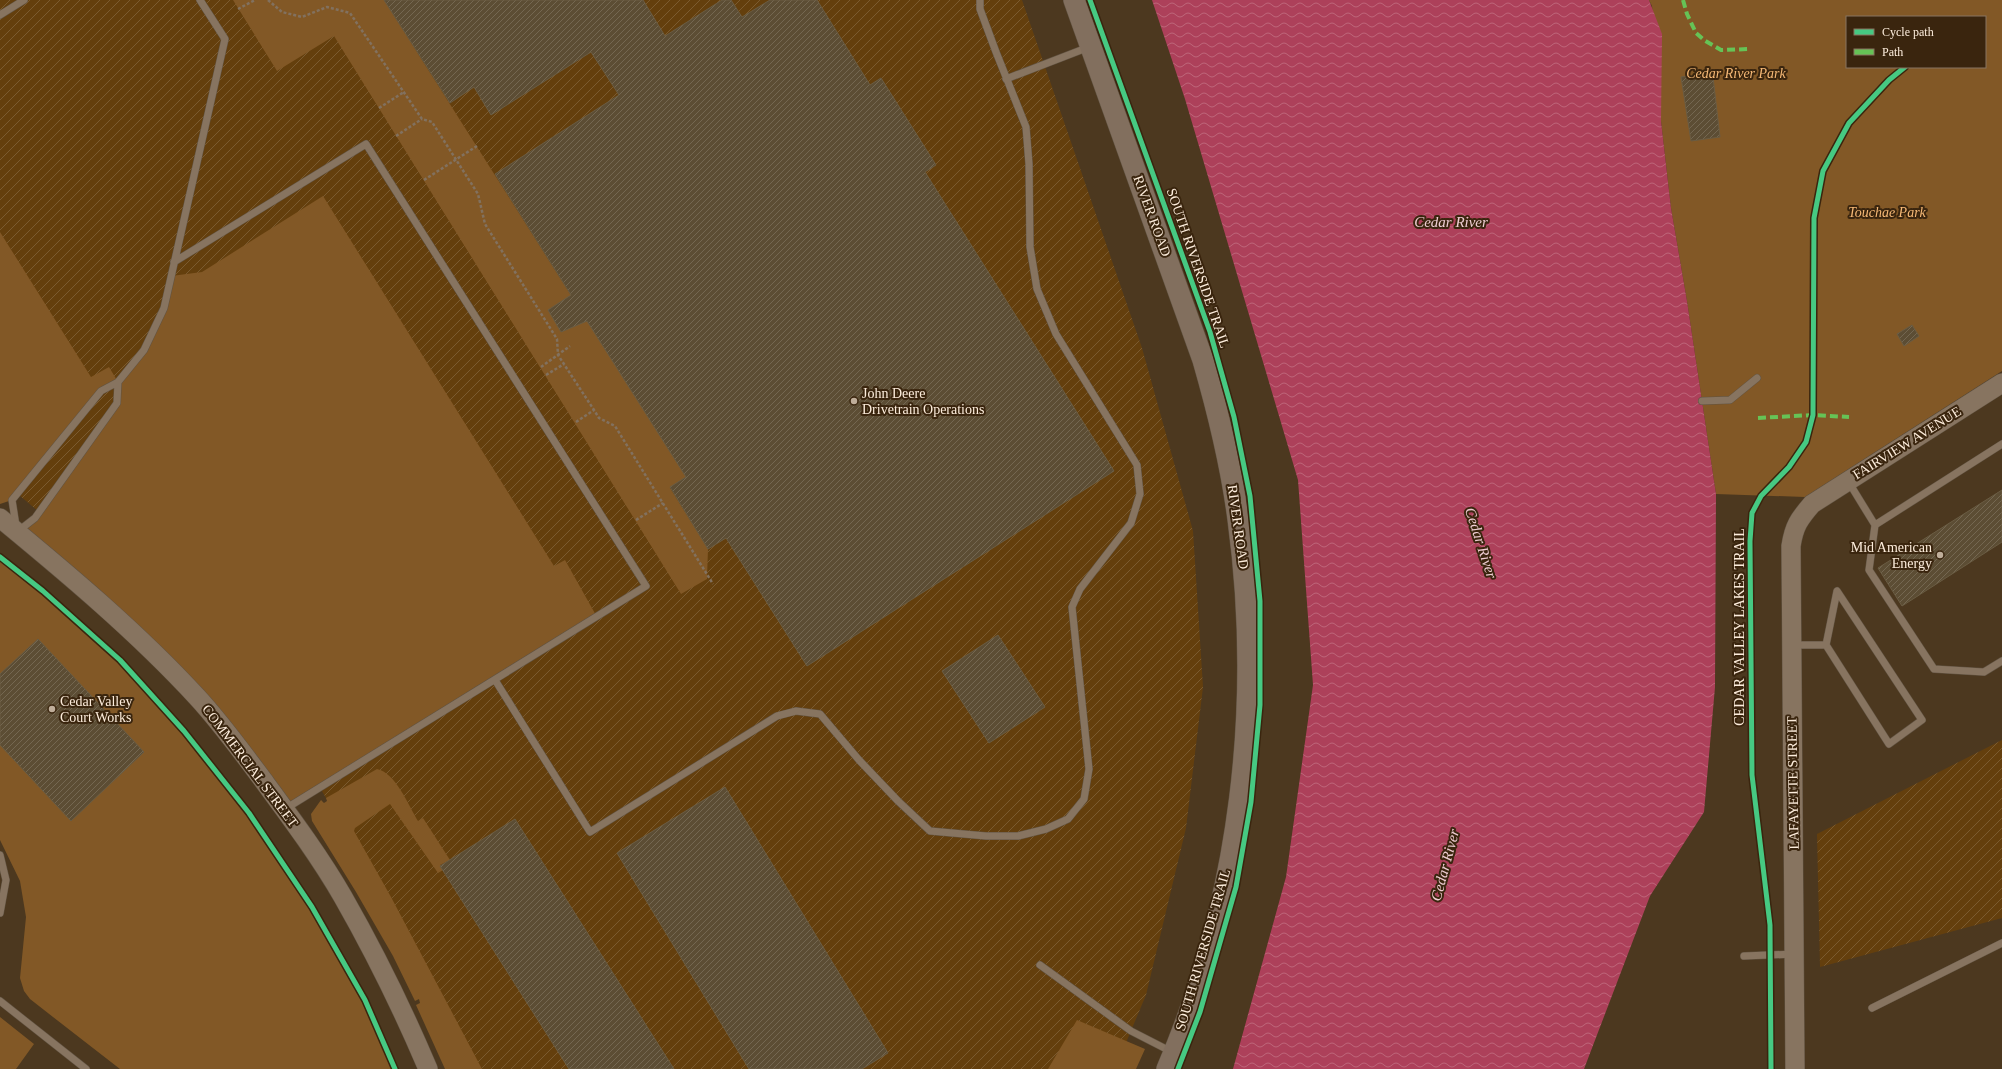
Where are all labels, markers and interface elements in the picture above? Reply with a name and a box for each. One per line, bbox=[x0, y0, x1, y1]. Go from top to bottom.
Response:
legend bbox=[1846, 16, 1986, 68]
text: Cycle path bbox=[1882, 25, 1934, 39]
text: Path bbox=[1882, 45, 1903, 59]
park label: Cedar River Park bbox=[1686, 66, 1787, 81]
street label: RIVER ROAD bbox=[1130, 173, 1174, 259]
street label: SOUTH RIVERSIDE TRAIL bbox=[1164, 186, 1232, 350]
park label: Touchae Park bbox=[1848, 205, 1927, 220]
water label: Cedar River bbox=[1414, 214, 1488, 230]
place label: John Deere Drivetrain Operations bbox=[862, 386, 984, 417]
marker: John Deere Drivetrain Operations bbox=[849, 396, 859, 406]
street label: FAIRVIEW AVENUE bbox=[1850, 404, 1964, 482]
street label: RIVER ROAD bbox=[1225, 484, 1251, 570]
water label: Cedar River bbox=[1462, 505, 1500, 581]
street label: CEDAR VALLEY LAKES TRAIL bbox=[1732, 528, 1747, 726]
place label: Mid American Energy bbox=[1851, 540, 1932, 571]
marker: Mid American Energy bbox=[1935, 550, 1945, 560]
place label: Cedar Valley Court Works bbox=[60, 694, 132, 725]
street label: COMMERCIAL STREET bbox=[199, 702, 301, 830]
marker: Cedar Valley Court Works bbox=[47, 704, 57, 714]
street label: LAFAYETTE STREET bbox=[1784, 716, 1802, 850]
water label: Cedar River bbox=[1428, 827, 1462, 903]
street label: SOUTH RIVERSIDE TRAIL bbox=[1173, 867, 1233, 1033]

